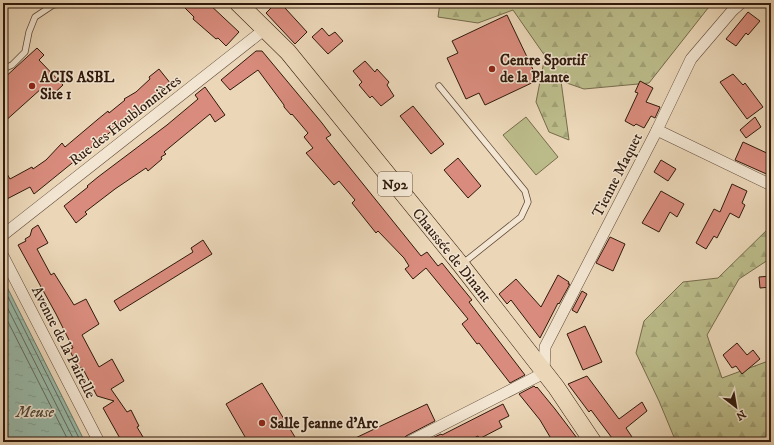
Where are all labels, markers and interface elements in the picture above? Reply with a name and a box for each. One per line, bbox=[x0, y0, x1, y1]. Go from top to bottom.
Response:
place label: Centre Sportif de la Plante bbox=[500, 51, 589, 87]
marker: Centre Sportif de la Plante bbox=[487, 64, 497, 74]
place label: ACIS ASBL Site 1 bbox=[39, 68, 115, 104]
street label: Rue des Houblonnières bbox=[66, 71, 185, 170]
marker: ACIS ASBL Site 1 bbox=[27, 81, 37, 91]
street label: Tienne Maquet bbox=[588, 130, 647, 221]
road number: N92 bbox=[378, 172, 412, 196]
street label: Chaussée de Dinant bbox=[408, 204, 496, 306]
street label: Avenue de la Pairelle bbox=[27, 283, 100, 402]
north arrow bbox=[716, 387, 756, 427]
water label: Meuse bbox=[15, 402, 55, 422]
text: N bbox=[733, 406, 748, 423]
place label: Salle Jeanne d'Arc bbox=[270, 414, 379, 433]
marker: Salle Jeanne d'Arc bbox=[257, 418, 267, 428]

